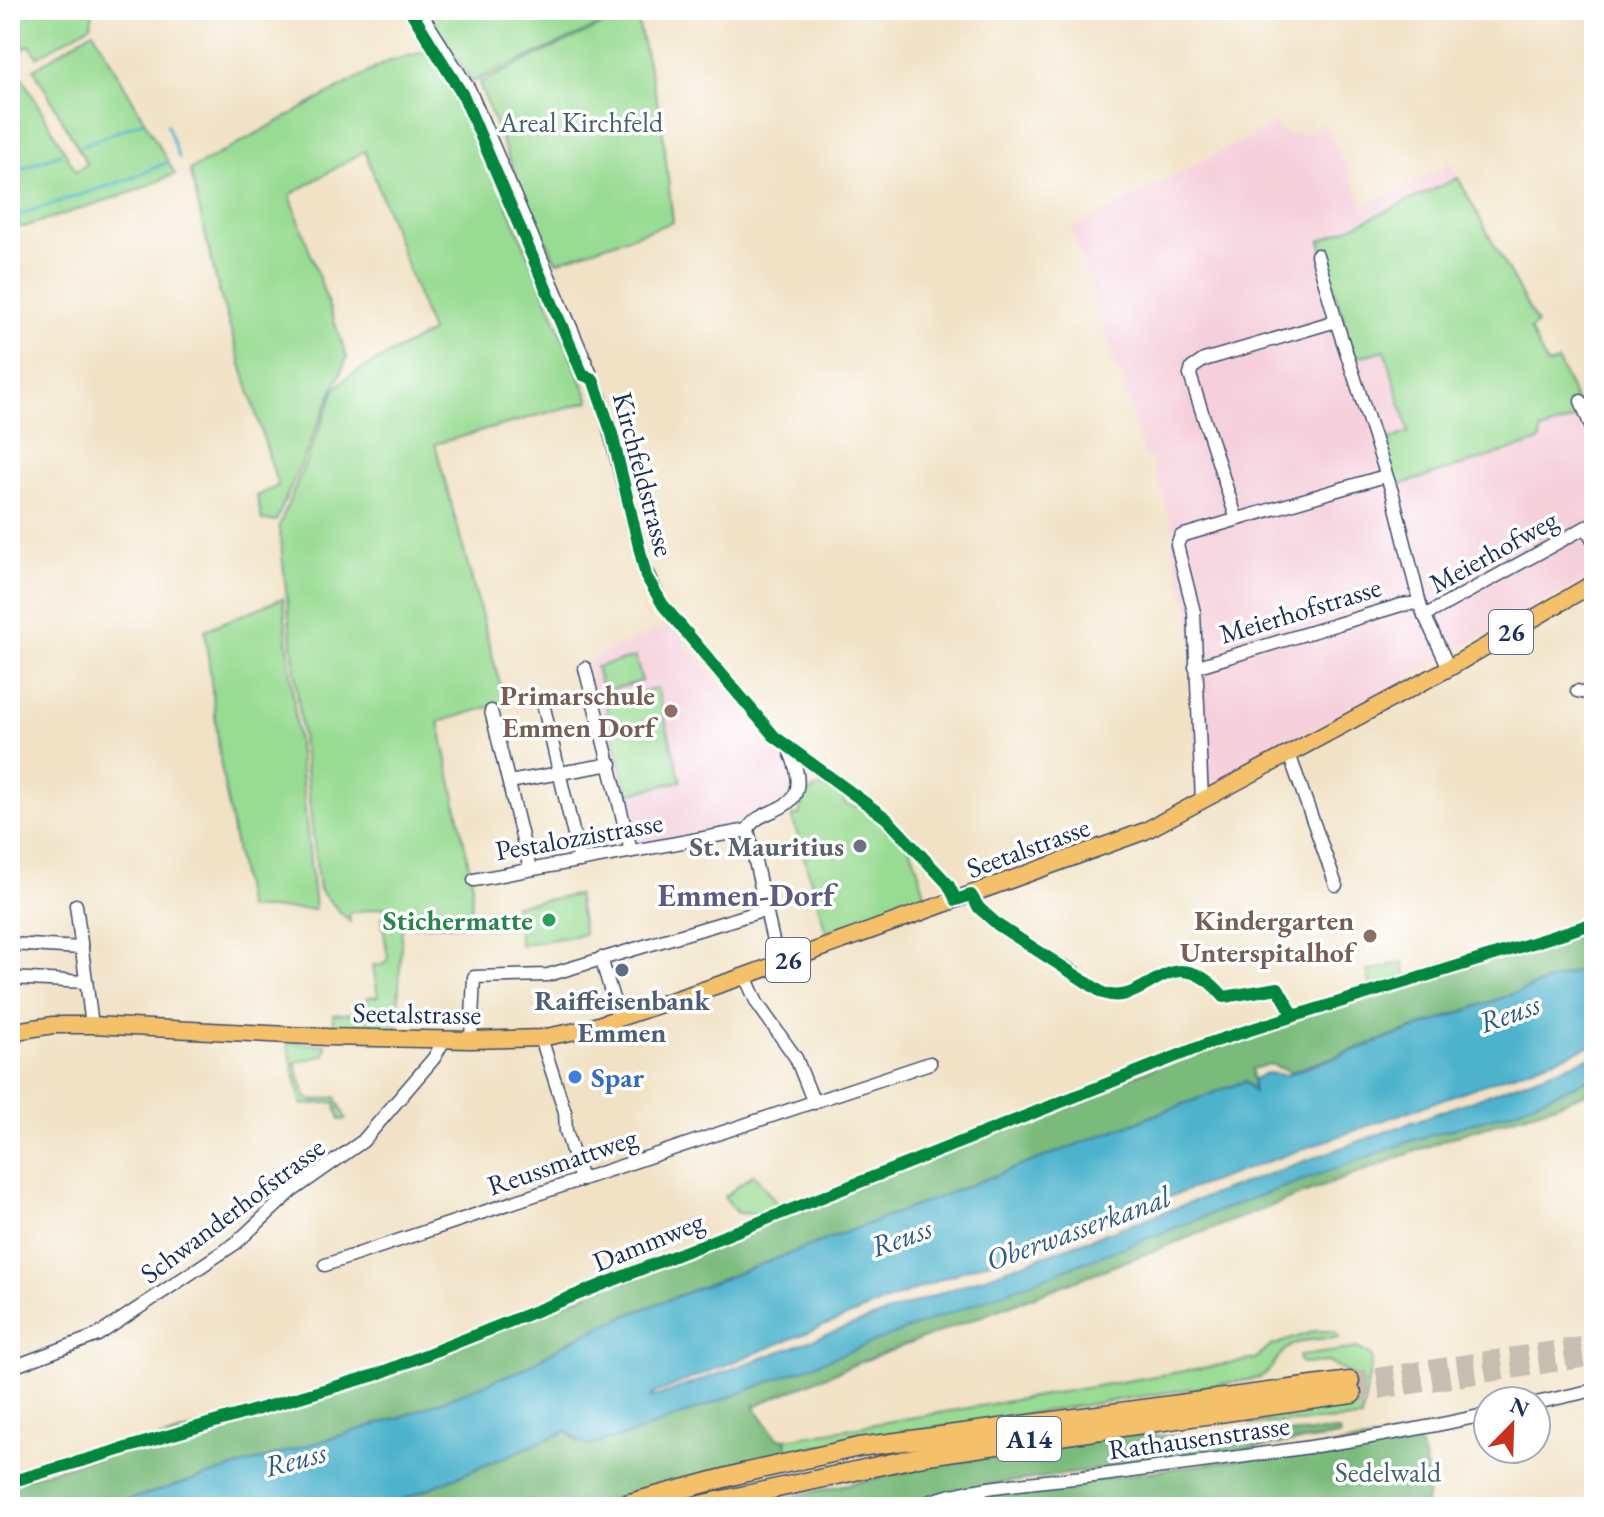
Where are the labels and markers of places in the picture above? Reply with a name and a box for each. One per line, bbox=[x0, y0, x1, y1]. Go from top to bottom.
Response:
place label: Primarschule Emmen Dorf bbox=[500, 677, 659, 745]
marker: Primarschule Emmen Dorf bbox=[662, 702, 680, 720]
place label: St. Mauritius bbox=[689, 828, 844, 864]
marker: St. Mauritius bbox=[851, 837, 869, 855]
place label: Stichermatte bbox=[383, 902, 533, 938]
place label: Kindergarten Unterspitalhof bbox=[1180, 902, 1358, 970]
marker: Stichermatte bbox=[540, 911, 558, 929]
marker: Kindergarten Unterspitalhof bbox=[1361, 927, 1379, 945]
marker: Raiffeisenbank Emmen bbox=[613, 961, 631, 979]
place label: Raiffeisenbank Emmen bbox=[534, 982, 710, 1050]
place label: Spar bbox=[591, 1059, 644, 1095]
marker: Spar bbox=[566, 1068, 584, 1086]

